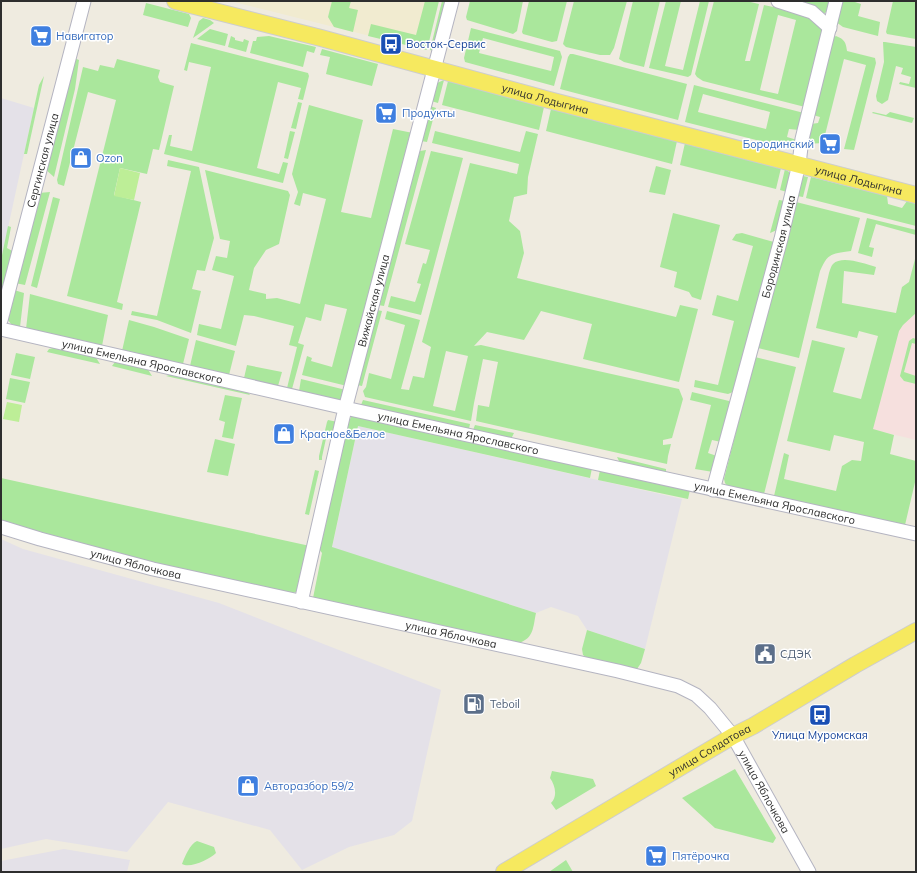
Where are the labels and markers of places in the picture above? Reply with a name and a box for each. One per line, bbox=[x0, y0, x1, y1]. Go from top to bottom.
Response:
supermarket icon: Навигатор bbox=[28, 23, 54, 49]
place label: Навигатор bbox=[56, 29, 114, 43]
bus stop icon: Восток-Сервис bbox=[378, 31, 404, 57]
place label: Восток-Сервис bbox=[406, 37, 486, 51]
supermarket icon: Продукты bbox=[373, 100, 399, 126]
place label: Продукты bbox=[402, 106, 455, 120]
supermarket icon: Бородинский bbox=[817, 131, 843, 157]
place label: Бородинский bbox=[743, 137, 814, 151]
shop icon: Ozon bbox=[68, 145, 94, 171]
place label: Ozon bbox=[96, 151, 123, 165]
shop icon: Красное&Белое bbox=[271, 421, 297, 447]
place label: Красное&Белое bbox=[300, 427, 385, 441]
public building icon: СДЭК bbox=[752, 641, 778, 667]
place label: СДЭК bbox=[780, 647, 812, 661]
fuel station icon: Teboil bbox=[461, 691, 487, 717]
place label: Teboil bbox=[490, 697, 520, 711]
bus stop icon: Улица Муромская bbox=[807, 702, 833, 728]
place label: Улица Муромская bbox=[771, 728, 868, 742]
shop icon: Авторазбор 59/2 bbox=[235, 773, 261, 799]
place label: Авторазбор 59/2 bbox=[264, 779, 354, 793]
supermarket icon: Пятёрочка bbox=[643, 843, 669, 869]
place label: Пятёрочка bbox=[672, 849, 729, 863]

